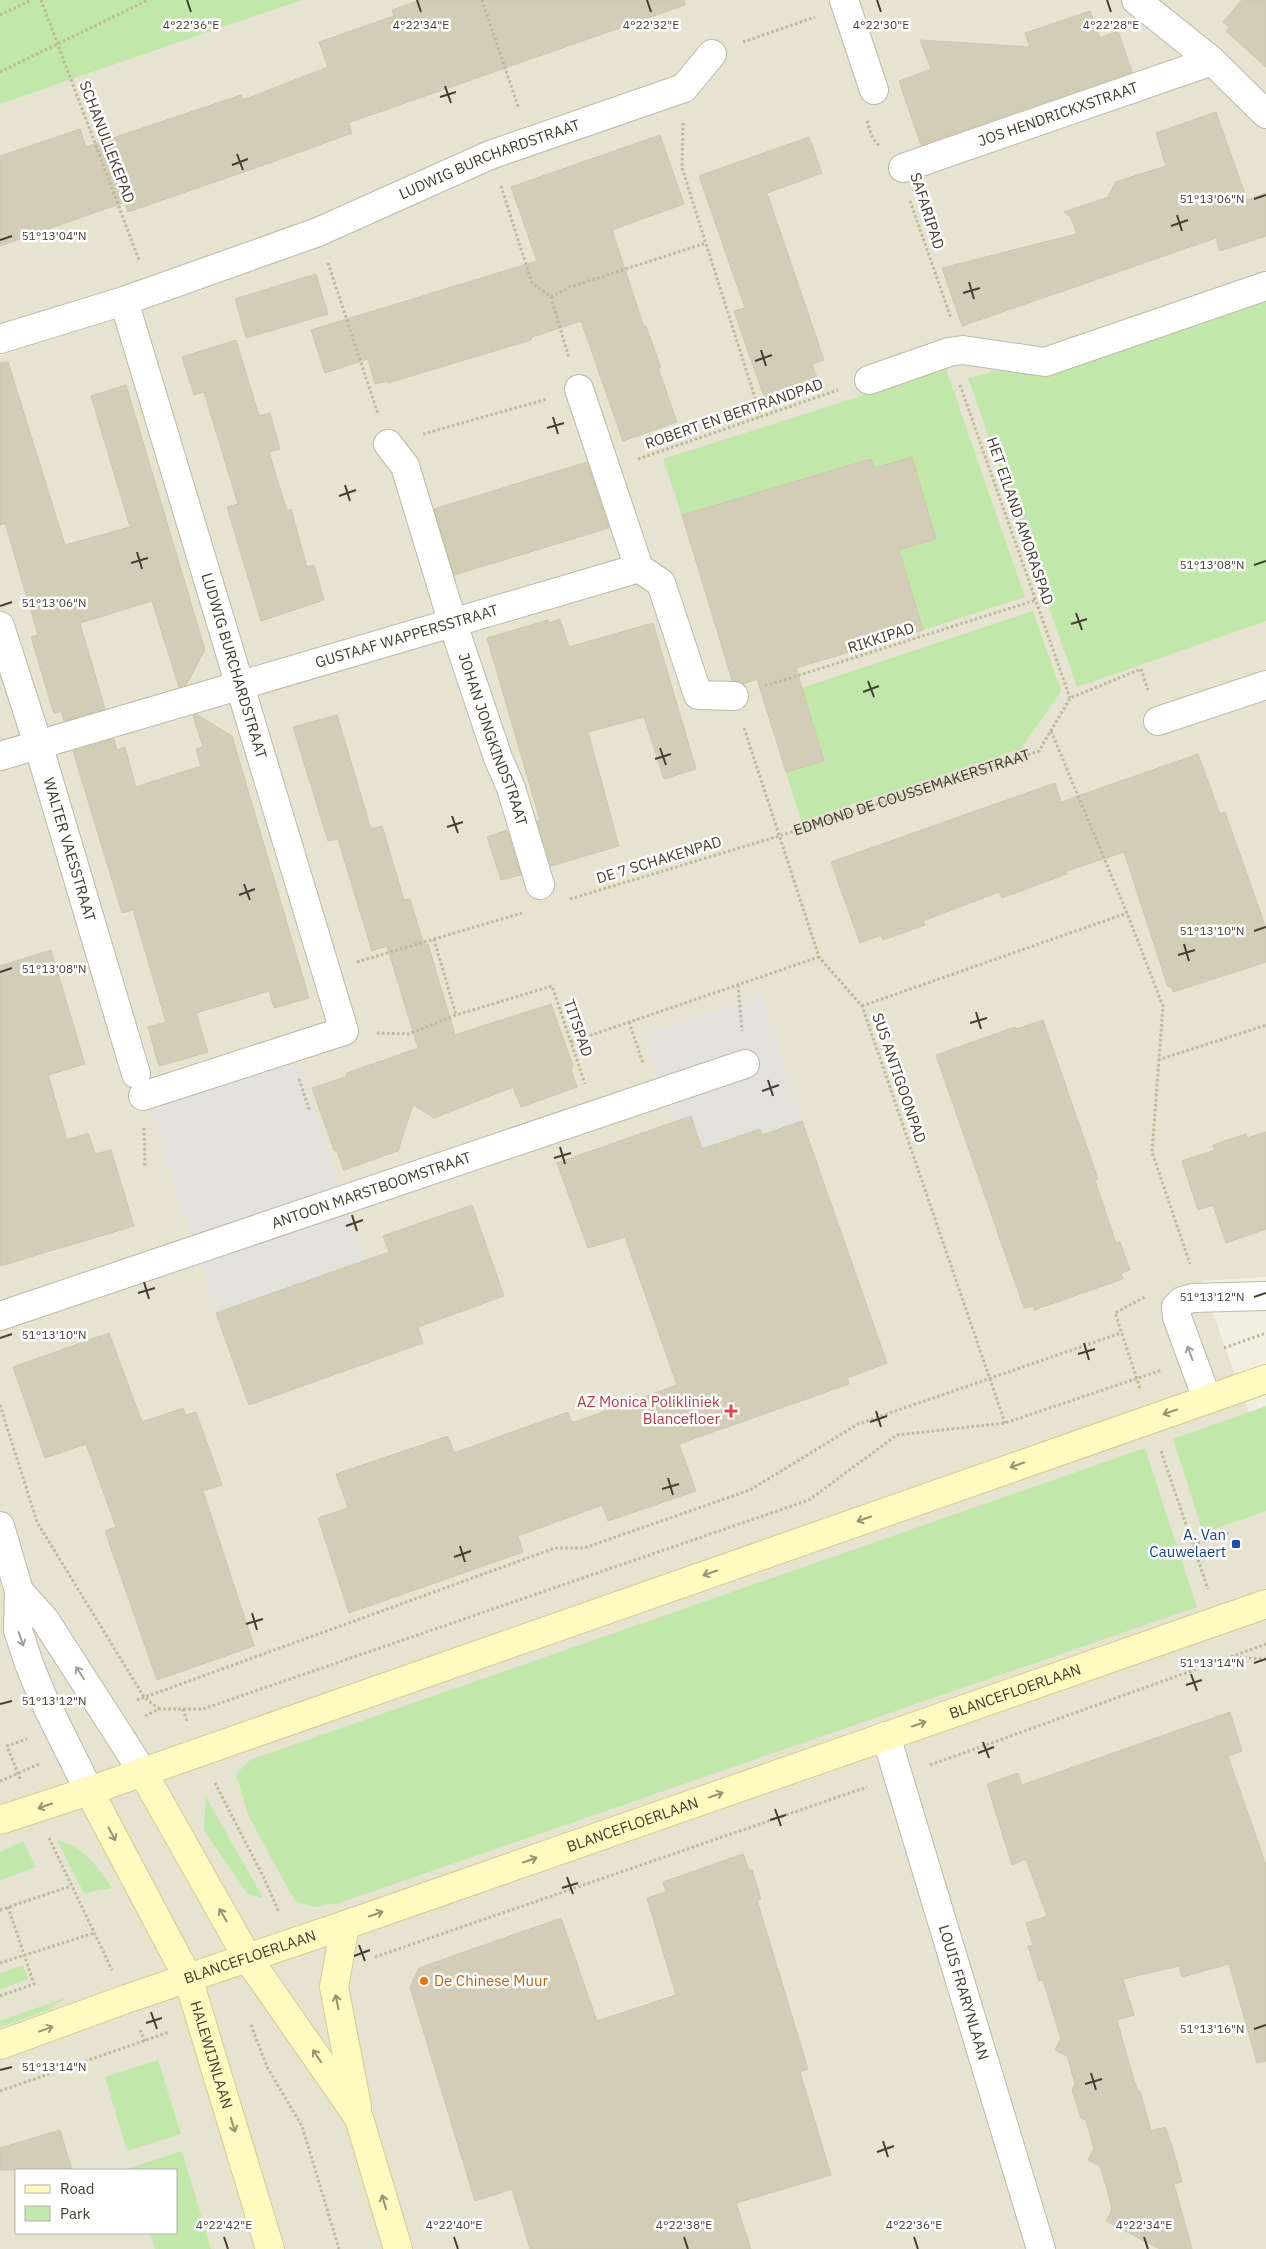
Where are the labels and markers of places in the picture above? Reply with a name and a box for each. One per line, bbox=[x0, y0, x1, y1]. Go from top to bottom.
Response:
place label: AZ Monica Polikliniek Blancefloer bbox=[577, 1392, 720, 1428]
marker: AZ Monica Polikliniek Blancefloer bbox=[724, 1404, 738, 1418]
place label: A. Van Cauwelaert bbox=[1149, 1525, 1226, 1561]
marker: A. Van Cauwelaert bbox=[1230, 1538, 1242, 1550]
place label: De Chinese Muur bbox=[434, 1971, 548, 1990]
marker: De Chinese Muur bbox=[418, 1975, 430, 1987]

